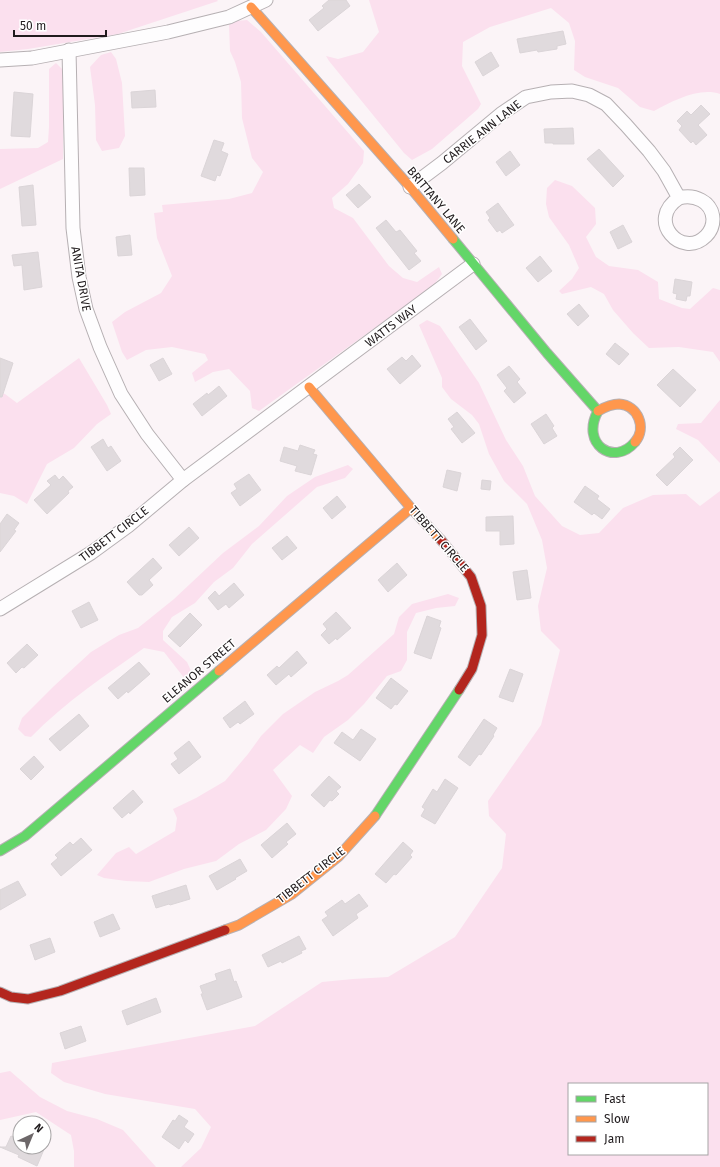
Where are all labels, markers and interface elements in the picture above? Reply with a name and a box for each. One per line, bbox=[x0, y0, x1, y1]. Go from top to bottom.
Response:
scale bar bbox=[14, 12, 106, 38]
text: 50 m bbox=[20, 19, 46, 33]
street label: CARRIE ANN LANE bbox=[440, 97, 524, 167]
street label: BRITTANY LANE bbox=[404, 164, 468, 236]
street label: ANITA DRIVE bbox=[68, 245, 94, 313]
street label: WATTS WAY bbox=[362, 302, 420, 350]
street label: TIBBETT CIRCLE bbox=[77, 503, 151, 565]
street label: TIBBETT CIRCLE bbox=[407, 503, 471, 575]
street label: ELEANOR STREET bbox=[159, 636, 239, 706]
street label: TIBBETT CIRCLE bbox=[274, 844, 348, 906]
legend bbox=[568, 1083, 708, 1155]
text: Fast bbox=[604, 1092, 626, 1106]
text: Slow bbox=[604, 1112, 630, 1126]
north arrow bbox=[12, 1115, 52, 1155]
text: N bbox=[31, 1121, 46, 1135]
text: Jam bbox=[604, 1132, 624, 1146]

